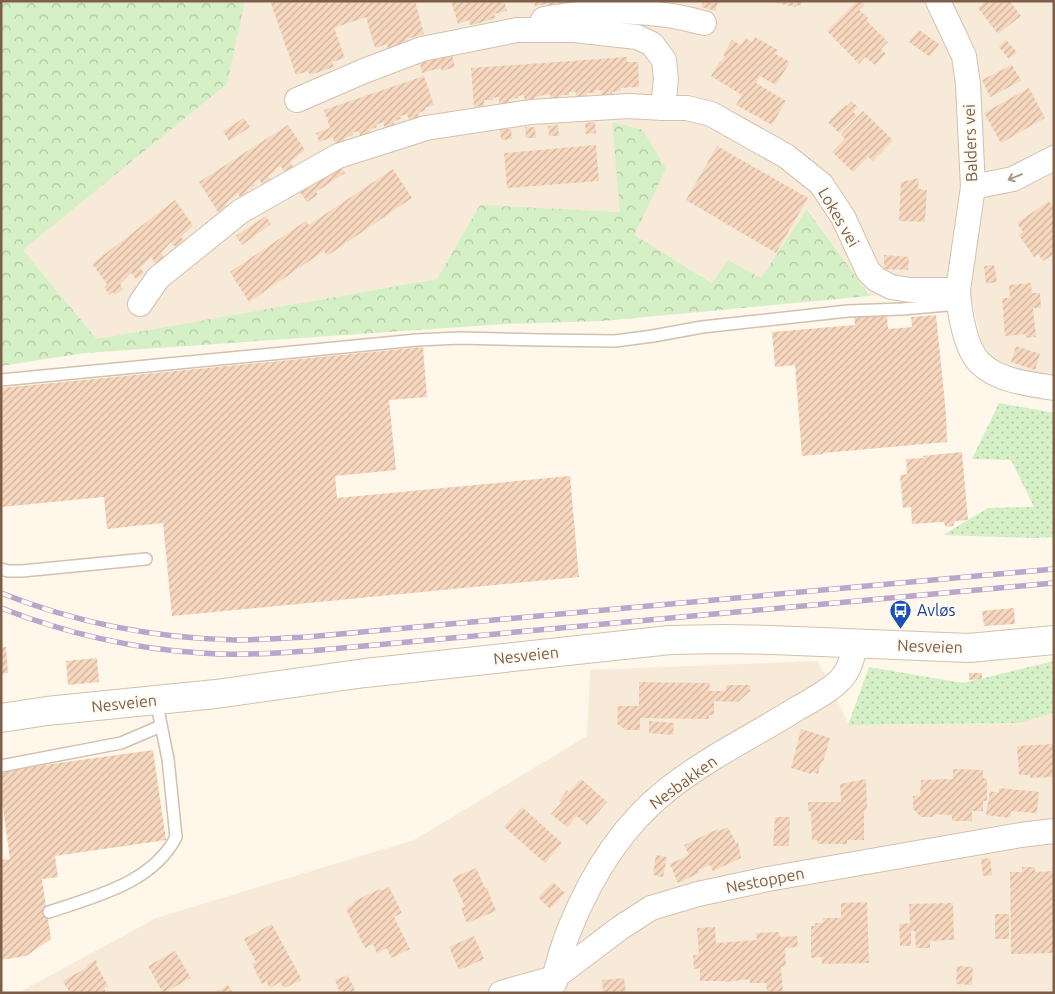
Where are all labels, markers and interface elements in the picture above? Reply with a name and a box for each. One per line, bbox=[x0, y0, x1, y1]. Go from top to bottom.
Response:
street label: Balders vei bbox=[960, 104, 980, 182]
one-way arrow bbox=[1008, 173, 1023, 182]
street label: Lokes vei bbox=[815, 184, 863, 250]
bus stop icon: Avløs bbox=[889, 598, 913, 629]
place label: Avløs bbox=[917, 601, 956, 619]
street label: Nesveien bbox=[897, 636, 963, 656]
street label: Nesveien bbox=[492, 643, 560, 667]
street label: Nesveien bbox=[90, 691, 158, 715]
street label: Nesbakken bbox=[646, 752, 720, 812]
street label: Nestoppen bbox=[724, 864, 806, 896]

